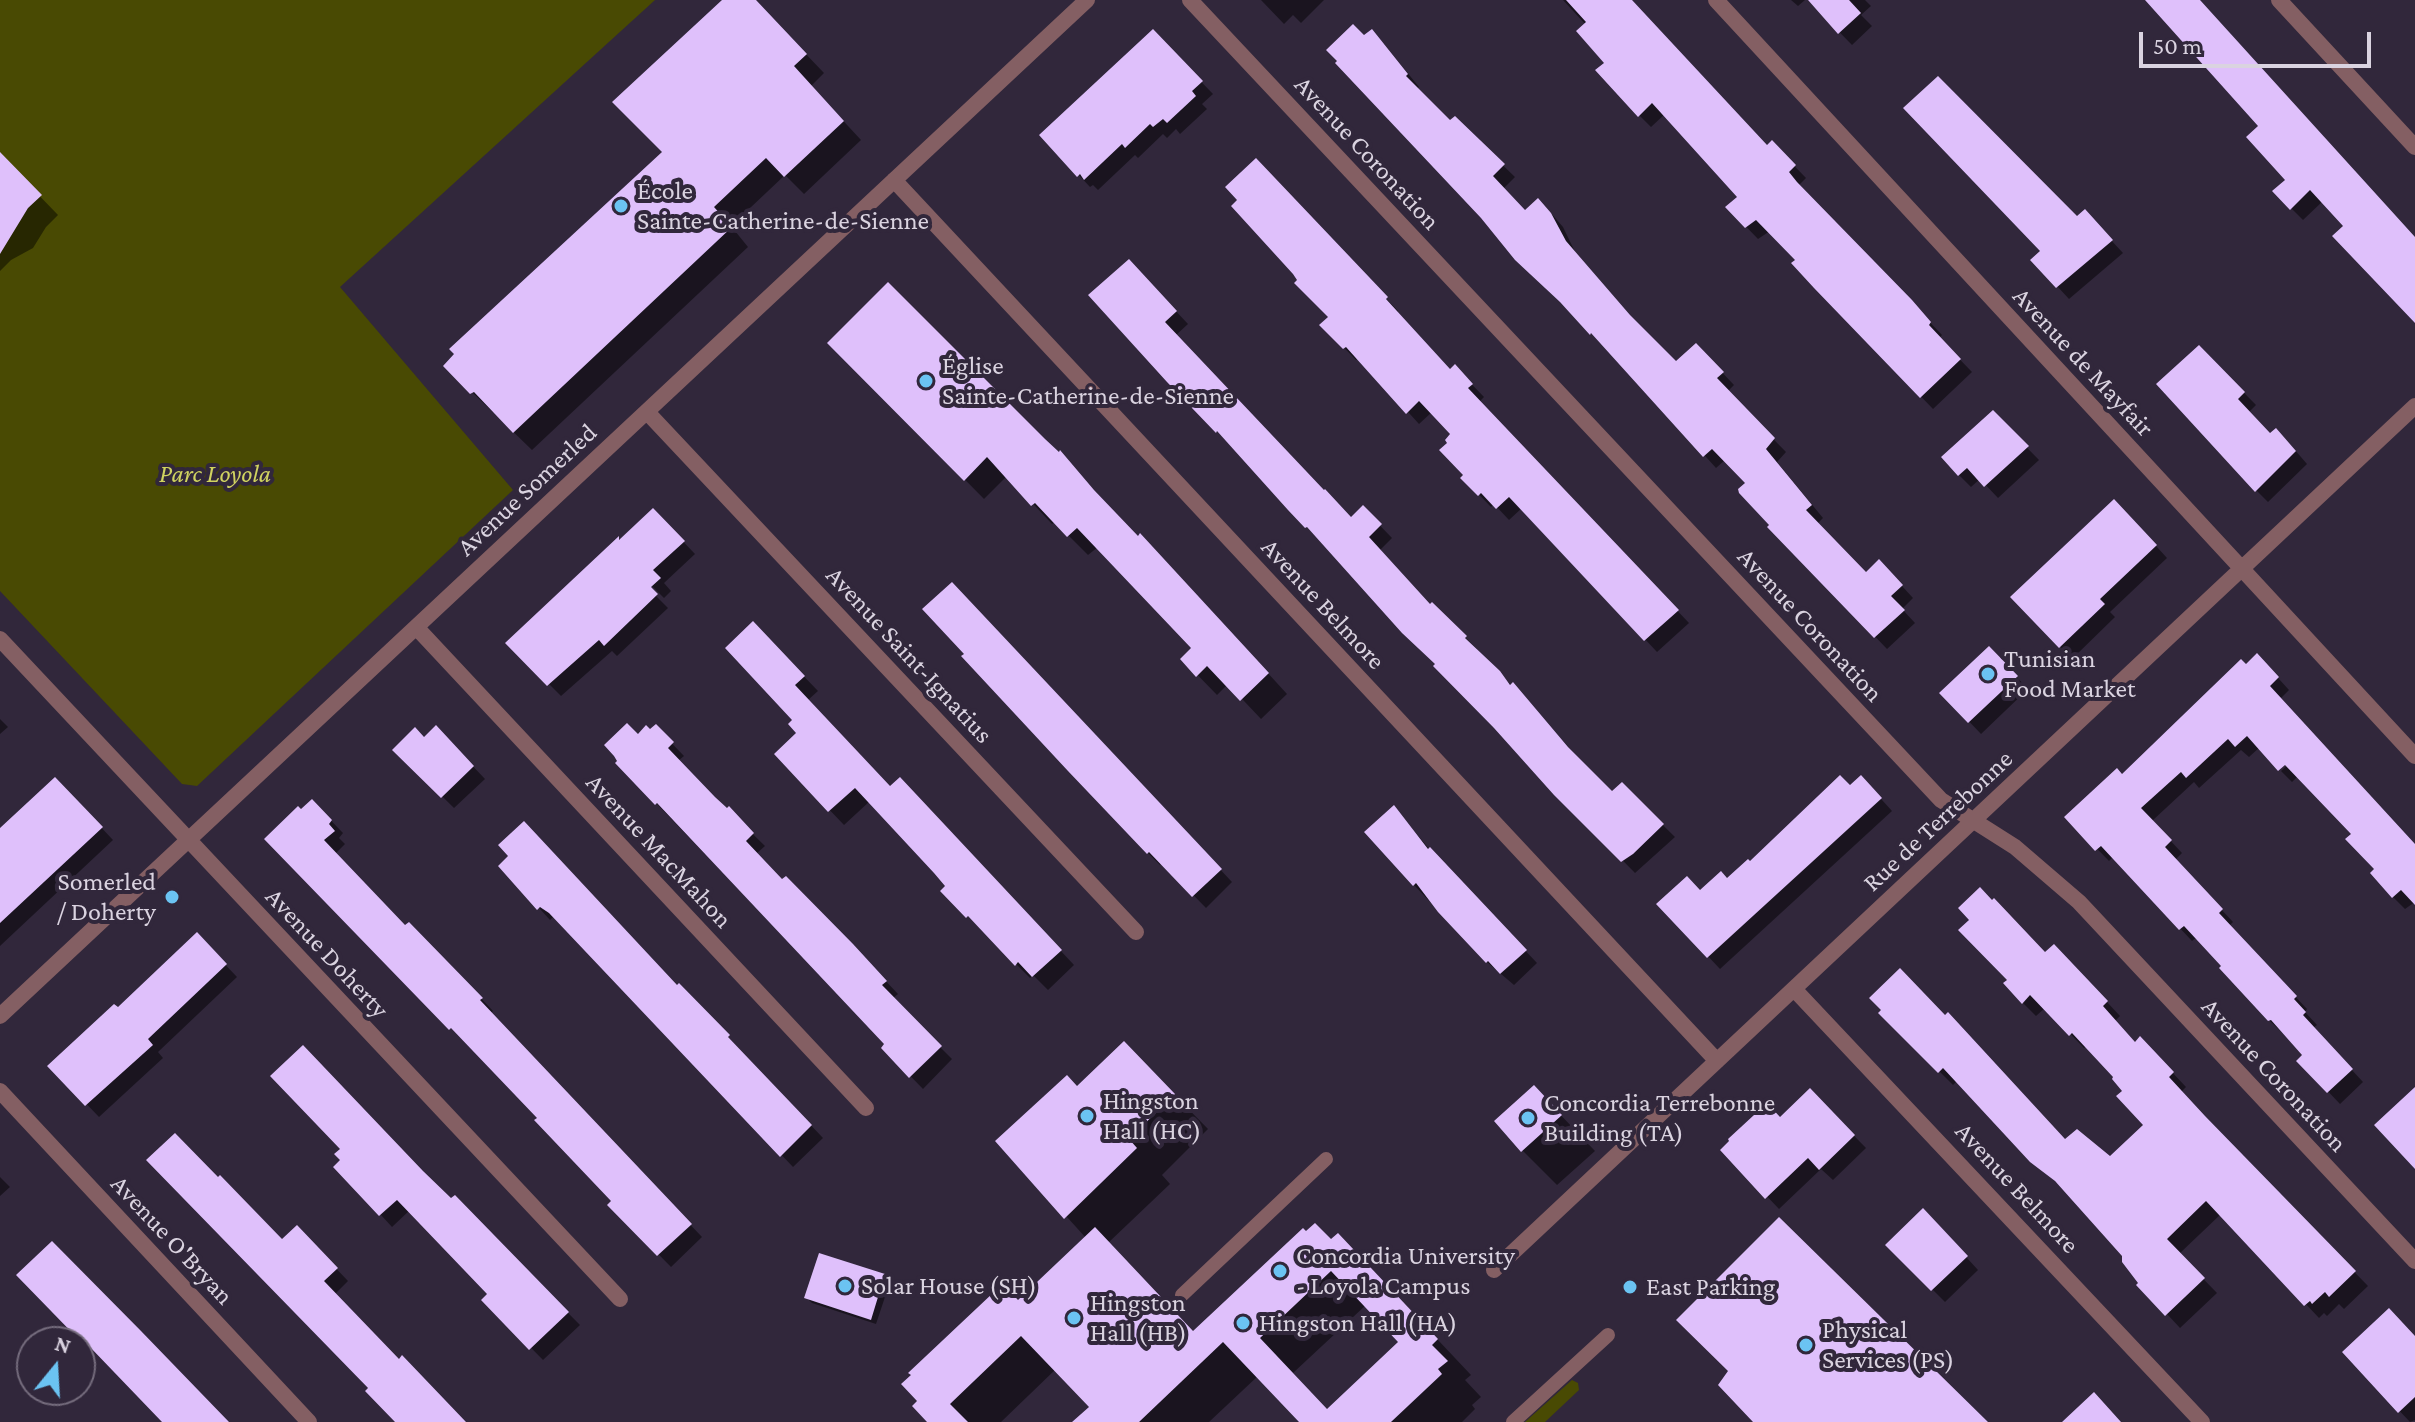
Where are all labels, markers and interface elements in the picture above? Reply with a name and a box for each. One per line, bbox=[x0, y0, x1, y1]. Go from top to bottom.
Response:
scale bar bbox=[2143, 16, 2375, 66]
text: 50 m bbox=[2153, 32, 2202, 59]
street label: Avenue Coronation bbox=[1288, 69, 1446, 237]
place label: École Sainte-Catherine-de-Sienne bbox=[637, 175, 929, 236]
marker: École Sainte-Catherine-de-Sienne bbox=[612, 197, 630, 215]
street label: Avenue de Mayfair bbox=[2006, 281, 2160, 443]
place label: Église Sainte-Catherine-de-Sienne bbox=[942, 350, 1234, 412]
marker: Église Sainte-Catherine-de-Sienne bbox=[917, 372, 935, 390]
street label: Avenue Somerled bbox=[451, 417, 603, 563]
park label: Parc Loyola bbox=[159, 458, 271, 490]
street label: Avenue Belmore bbox=[1254, 532, 1392, 676]
street label: Avenue Coronation bbox=[1731, 541, 1889, 709]
street label: Avenue Saint-Ignatius bbox=[819, 560, 999, 750]
place label: Tunisian Food Market bbox=[2004, 643, 2136, 704]
marker: Tunisian Food Market bbox=[1979, 665, 1997, 683]
street label: Rue de Terrebonne bbox=[1857, 744, 2019, 898]
street label: Avenue MacMahon bbox=[579, 767, 739, 935]
place label: Somerled / Doherty bbox=[57, 866, 156, 928]
street label: Avenue Doherty bbox=[259, 881, 395, 1025]
marker: Somerled / Doherty bbox=[163, 888, 181, 906]
street label: Avenue Coronation bbox=[2195, 991, 2353, 1159]
place label: Hingston Hall (HC) bbox=[1103, 1085, 1201, 1146]
place label: Concordia Terrebonne Building (TA) bbox=[1544, 1087, 1775, 1148]
marker: Hingston Hall (HC) bbox=[1078, 1107, 1096, 1125]
marker: Concordia Terrebonne Building (TA) bbox=[1519, 1109, 1537, 1127]
street label: Avenue Belmore bbox=[1948, 1116, 2086, 1260]
street label: Avenue O'Bryan bbox=[104, 1169, 240, 1311]
place label: Concordia University - Loyola Campus bbox=[1296, 1240, 1515, 1302]
marker: Concordia University - Loyola Campus bbox=[1271, 1262, 1289, 1280]
place label: Solar House (SH) bbox=[861, 1270, 1037, 1302]
place label: East Parking bbox=[1646, 1271, 1775, 1303]
marker: Solar House (SH) bbox=[836, 1277, 854, 1295]
marker: East Parking bbox=[1621, 1278, 1639, 1296]
place label: Hingston Hall (HB) bbox=[1090, 1287, 1187, 1348]
place label: Hingston Hall (HA) bbox=[1259, 1307, 1457, 1339]
marker: Hingston Hall (HB) bbox=[1065, 1309, 1083, 1327]
marker: Hingston Hall (HA) bbox=[1234, 1314, 1252, 1332]
place label: Physical Services (PS) bbox=[1822, 1314, 1954, 1376]
north arrow bbox=[16, 1326, 96, 1406]
text: N bbox=[52, 1330, 74, 1359]
marker: Physical Services (PS) bbox=[1797, 1336, 1815, 1354]

